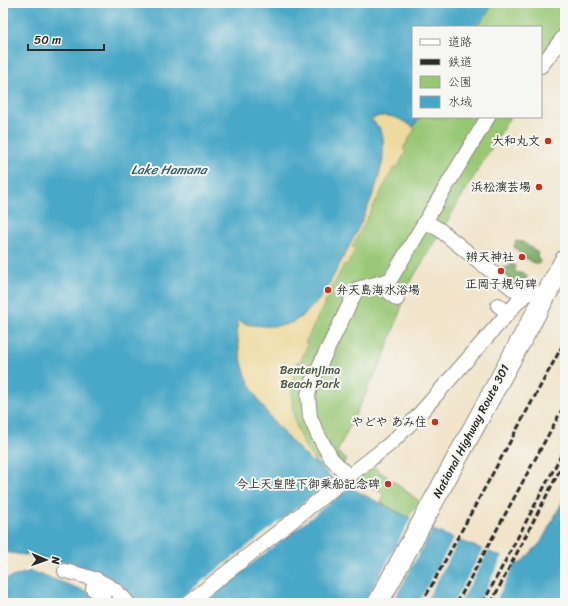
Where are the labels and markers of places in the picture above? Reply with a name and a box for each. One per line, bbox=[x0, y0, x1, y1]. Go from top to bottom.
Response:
place label: 大和丸文 bbox=[492, 130, 540, 152]
marker: 大和丸文 bbox=[543, 136, 553, 146]
place label: 浜松演芸場 bbox=[471, 176, 531, 198]
marker: 浜松演芸場 bbox=[534, 182, 544, 192]
place label: 辨天神社 bbox=[466, 246, 514, 268]
marker: 辨天神社 bbox=[517, 252, 527, 262]
marker: 正岡子規句碑 bbox=[496, 266, 506, 276]
place label: 正岡子規句碑 bbox=[465, 273, 537, 295]
place label: 弁天島海水浴場 bbox=[336, 279, 420, 301]
marker: 弁天島海水浴場 bbox=[323, 285, 333, 295]
place label: やどや あみ住 bbox=[351, 411, 427, 433]
marker: やどや あみ住 bbox=[430, 417, 440, 427]
place label: 今上天皇陛下御乗船記念碑 bbox=[236, 473, 380, 495]
marker: 今上天皇陛下御乗船記念碑 bbox=[383, 479, 393, 489]

